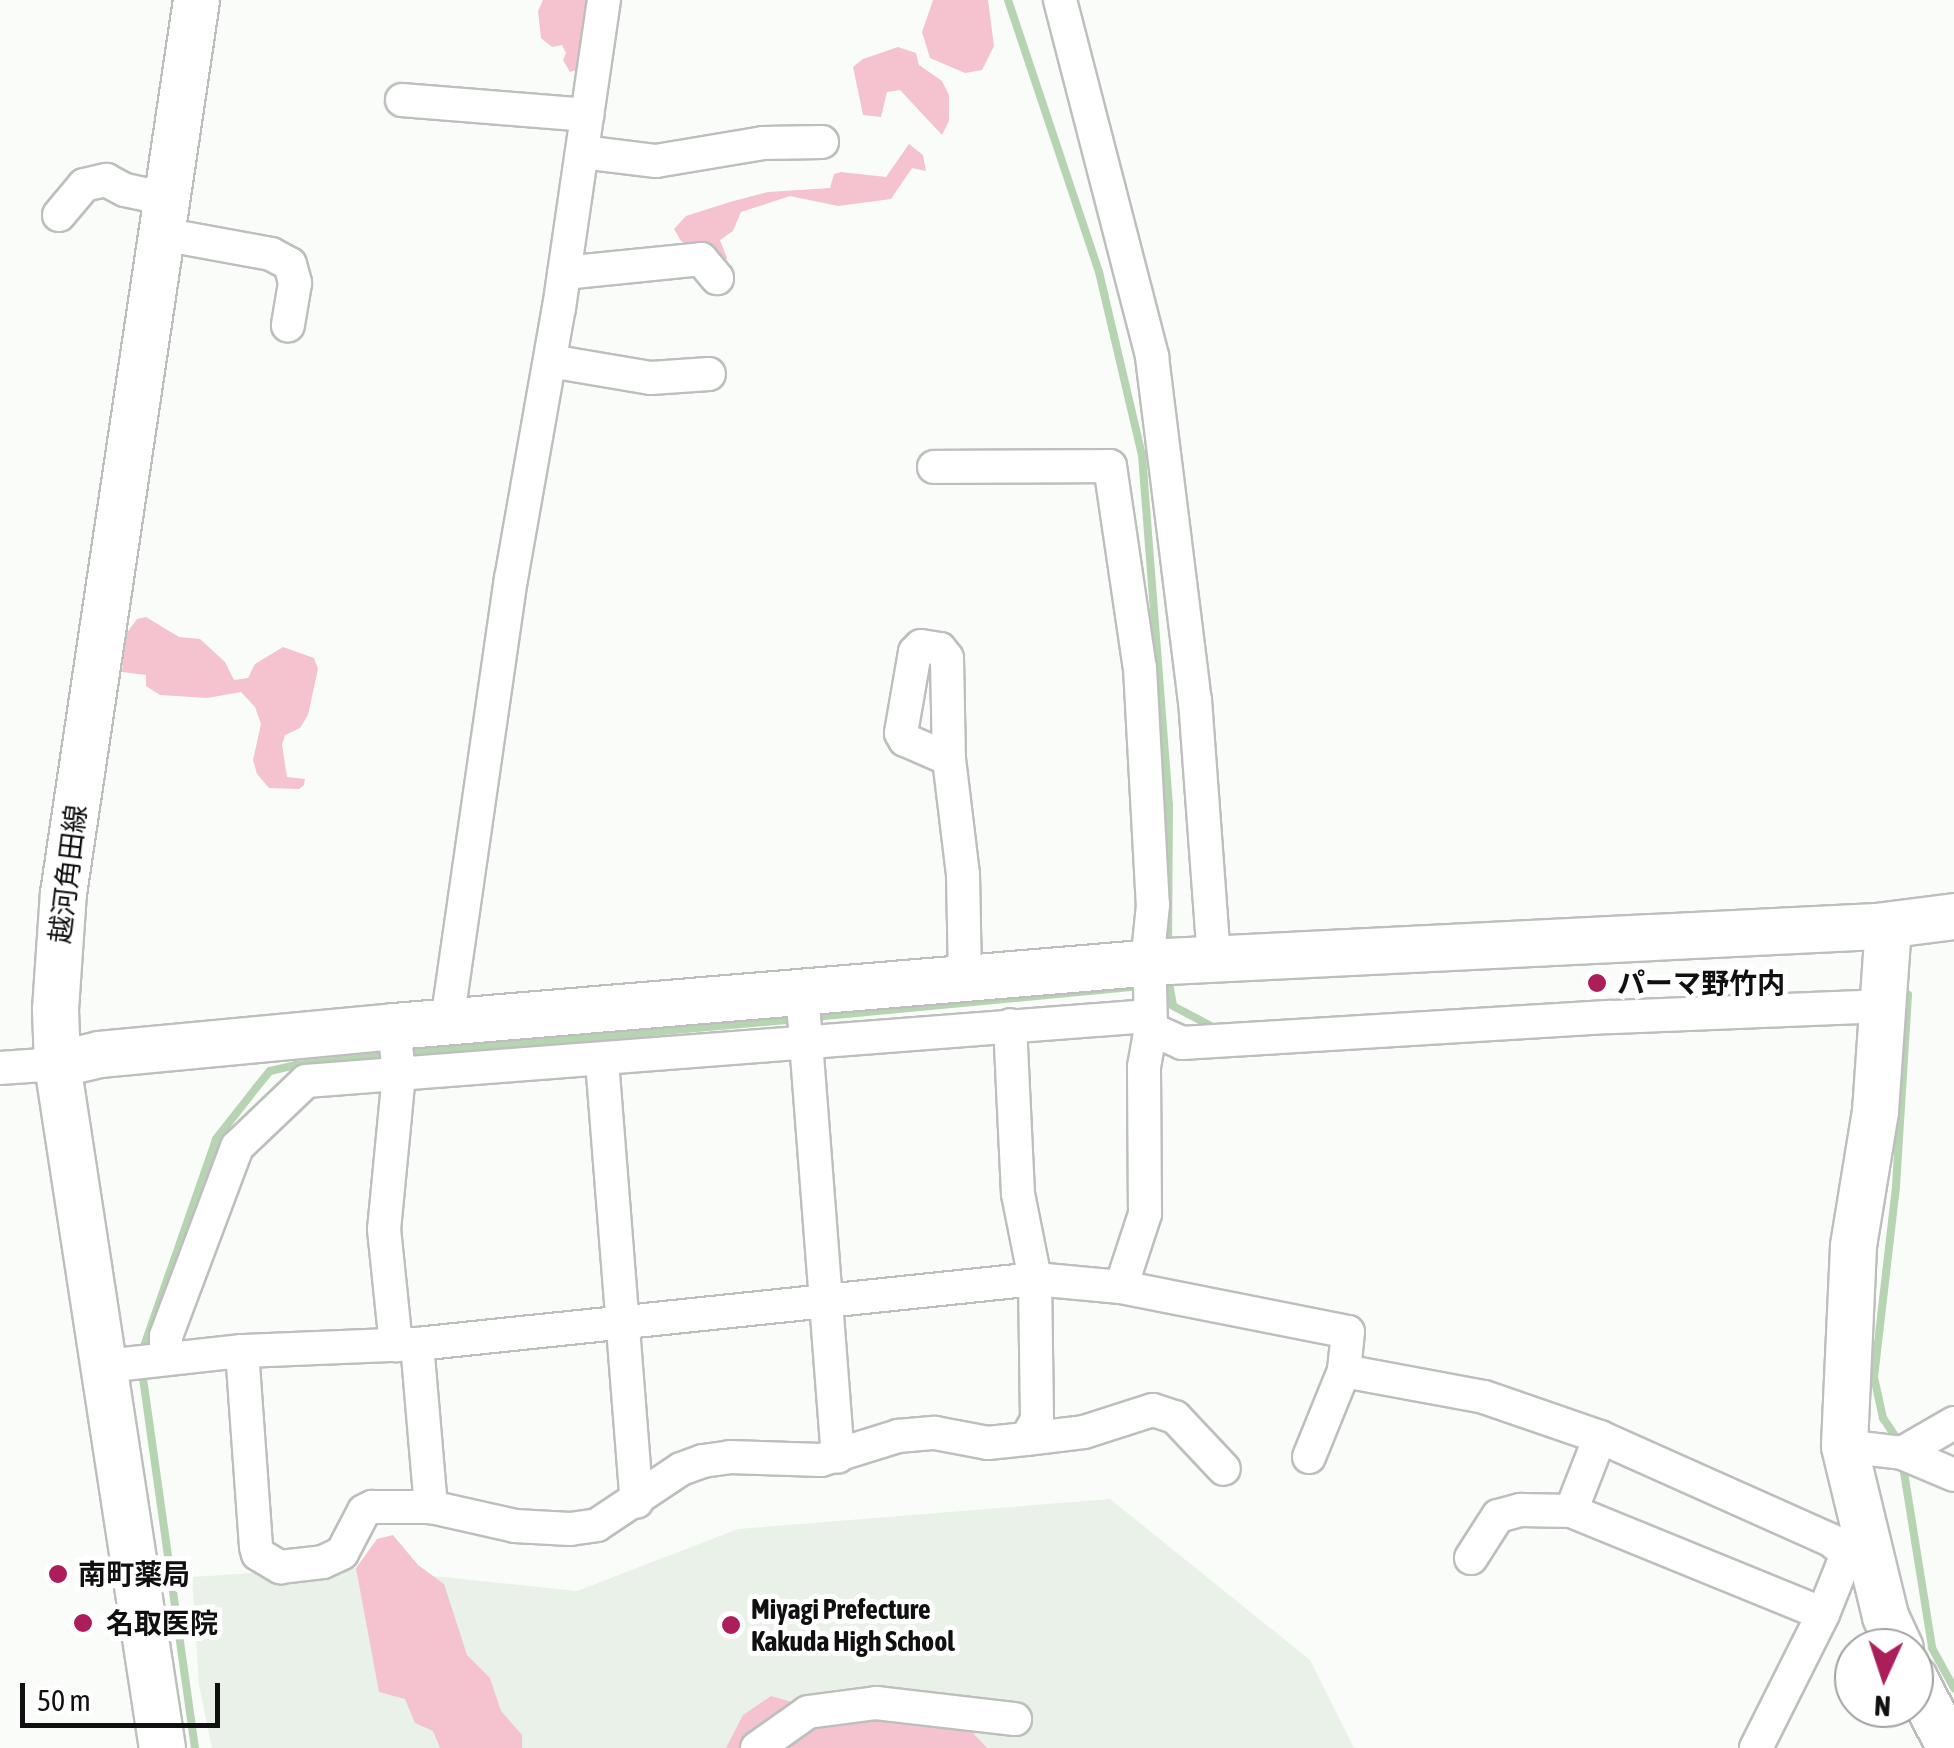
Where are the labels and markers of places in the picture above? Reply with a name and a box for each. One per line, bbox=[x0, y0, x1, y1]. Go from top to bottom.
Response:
place label: パーマ野竹内 bbox=[1617, 966, 1785, 1000]
marker: パーマ野竹内 bbox=[1586, 972, 1608, 994]
place label: 南町薬局 bbox=[78, 1557, 190, 1591]
marker: 南町薬局 bbox=[47, 1563, 69, 1585]
place label: Miyagi Prefecture Kakuda High School bbox=[751, 1592, 955, 1658]
place label: 名取医院 bbox=[106, 1606, 218, 1640]
marker: 名取医院 bbox=[70, 1610, 96, 1636]
marker: Miyagi Prefecture Kakuda High School bbox=[720, 1614, 742, 1636]

